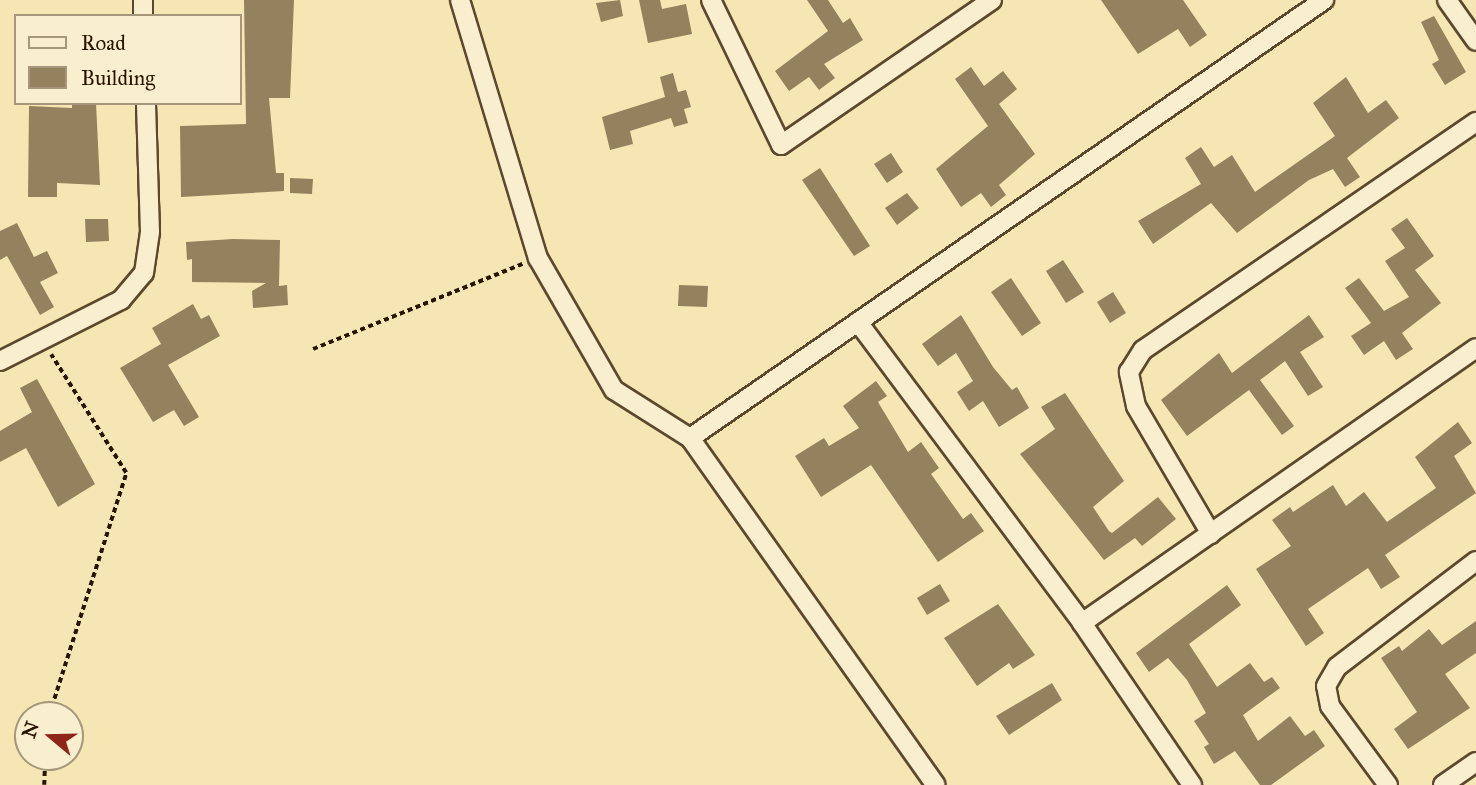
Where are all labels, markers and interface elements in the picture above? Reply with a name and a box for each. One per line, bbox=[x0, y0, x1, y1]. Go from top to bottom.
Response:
legend bbox=[14, 14, 242, 105]
text: Road bbox=[81, 30, 126, 56]
text: Building bbox=[81, 65, 155, 91]
north arrow bbox=[14, 701, 84, 771]
text: N bbox=[17, 718, 44, 741]

